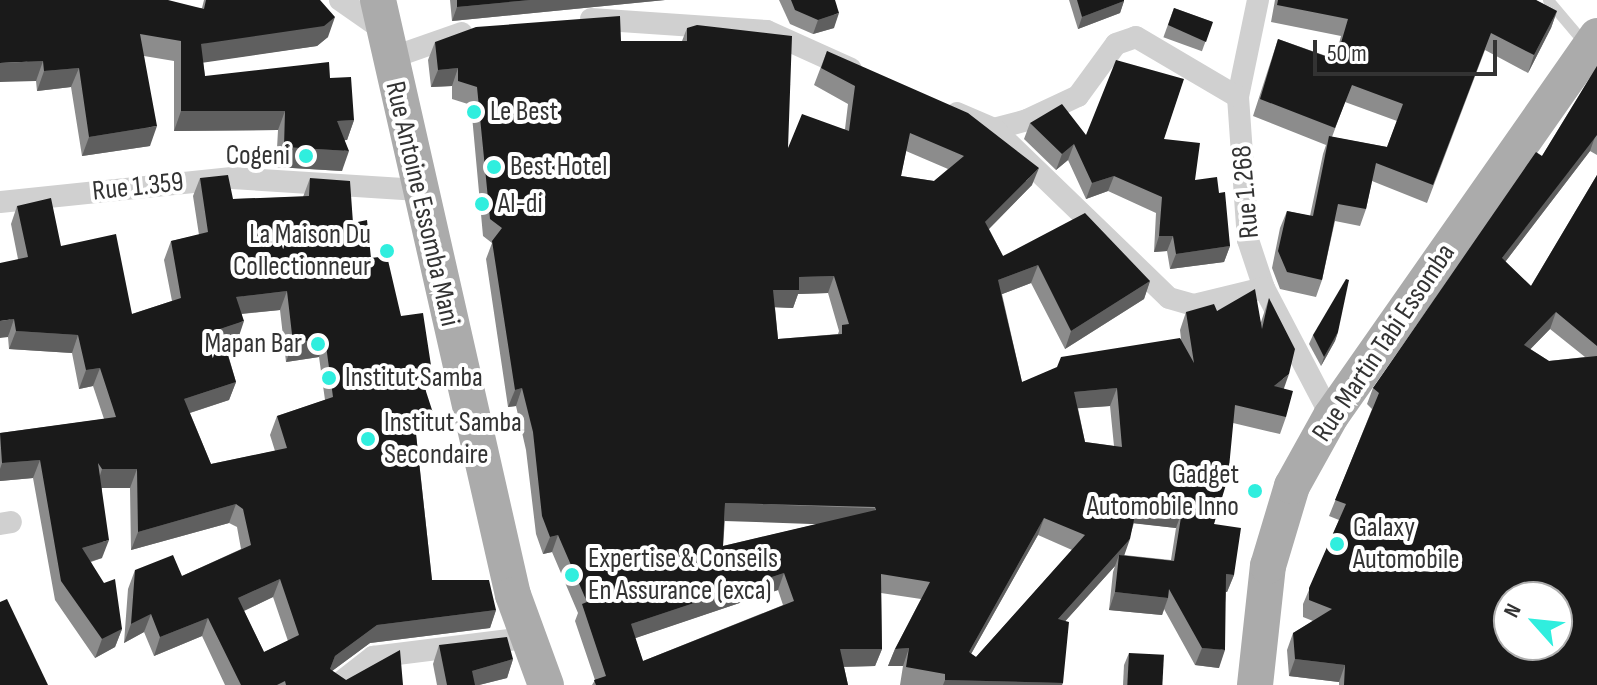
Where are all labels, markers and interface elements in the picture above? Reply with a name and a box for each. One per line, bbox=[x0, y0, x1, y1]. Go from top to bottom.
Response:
scale bar bbox=[1317, 24, 1501, 74]
text: 50 m bbox=[1327, 39, 1367, 68]
street label: Rue Antoine Essomba Mani bbox=[377, 78, 467, 330]
place label: Le Best bbox=[490, 95, 558, 129]
marker: Le Best bbox=[465, 103, 483, 121]
place label: Cogeni bbox=[226, 139, 290, 173]
street label: Rue 1.268 bbox=[1225, 144, 1267, 240]
marker: Cogeni bbox=[297, 147, 315, 165]
place label: Best Hotel bbox=[510, 150, 607, 184]
marker: Best Hotel bbox=[485, 158, 503, 176]
street label: Rue 1.359 bbox=[91, 166, 185, 208]
place label: Al-di bbox=[498, 187, 543, 221]
marker: Al-di bbox=[473, 195, 491, 213]
place label: La Maison Du Collectionneur bbox=[233, 218, 371, 284]
street label: Rue Martin Tabi Essomba bbox=[1305, 238, 1463, 448]
marker: La Maison Du Collectionneur bbox=[378, 242, 396, 260]
place label: Mapan Bar bbox=[204, 327, 302, 361]
marker: Mapan Bar bbox=[309, 335, 327, 353]
place label: Institut Samba bbox=[345, 361, 483, 395]
marker: Institut Samba bbox=[320, 369, 338, 387]
place label: Institut Samba Secondaire bbox=[384, 406, 522, 472]
marker: Institut Samba Secondaire bbox=[359, 430, 377, 448]
place label: Gadget Automobile Inno bbox=[1087, 458, 1239, 524]
marker: Gadget Automobile Inno bbox=[1246, 482, 1264, 500]
place label: Galaxy Automobile bbox=[1353, 511, 1460, 577]
marker: Galaxy Automobile bbox=[1328, 535, 1346, 553]
place label: Expertise & Conseils En Assurance (exca) bbox=[588, 542, 778, 608]
marker: Expertise & Conseils En Assurance (exca) bbox=[563, 566, 581, 584]
north arrow bbox=[1493, 581, 1573, 661]
text: N bbox=[1498, 599, 1528, 622]

